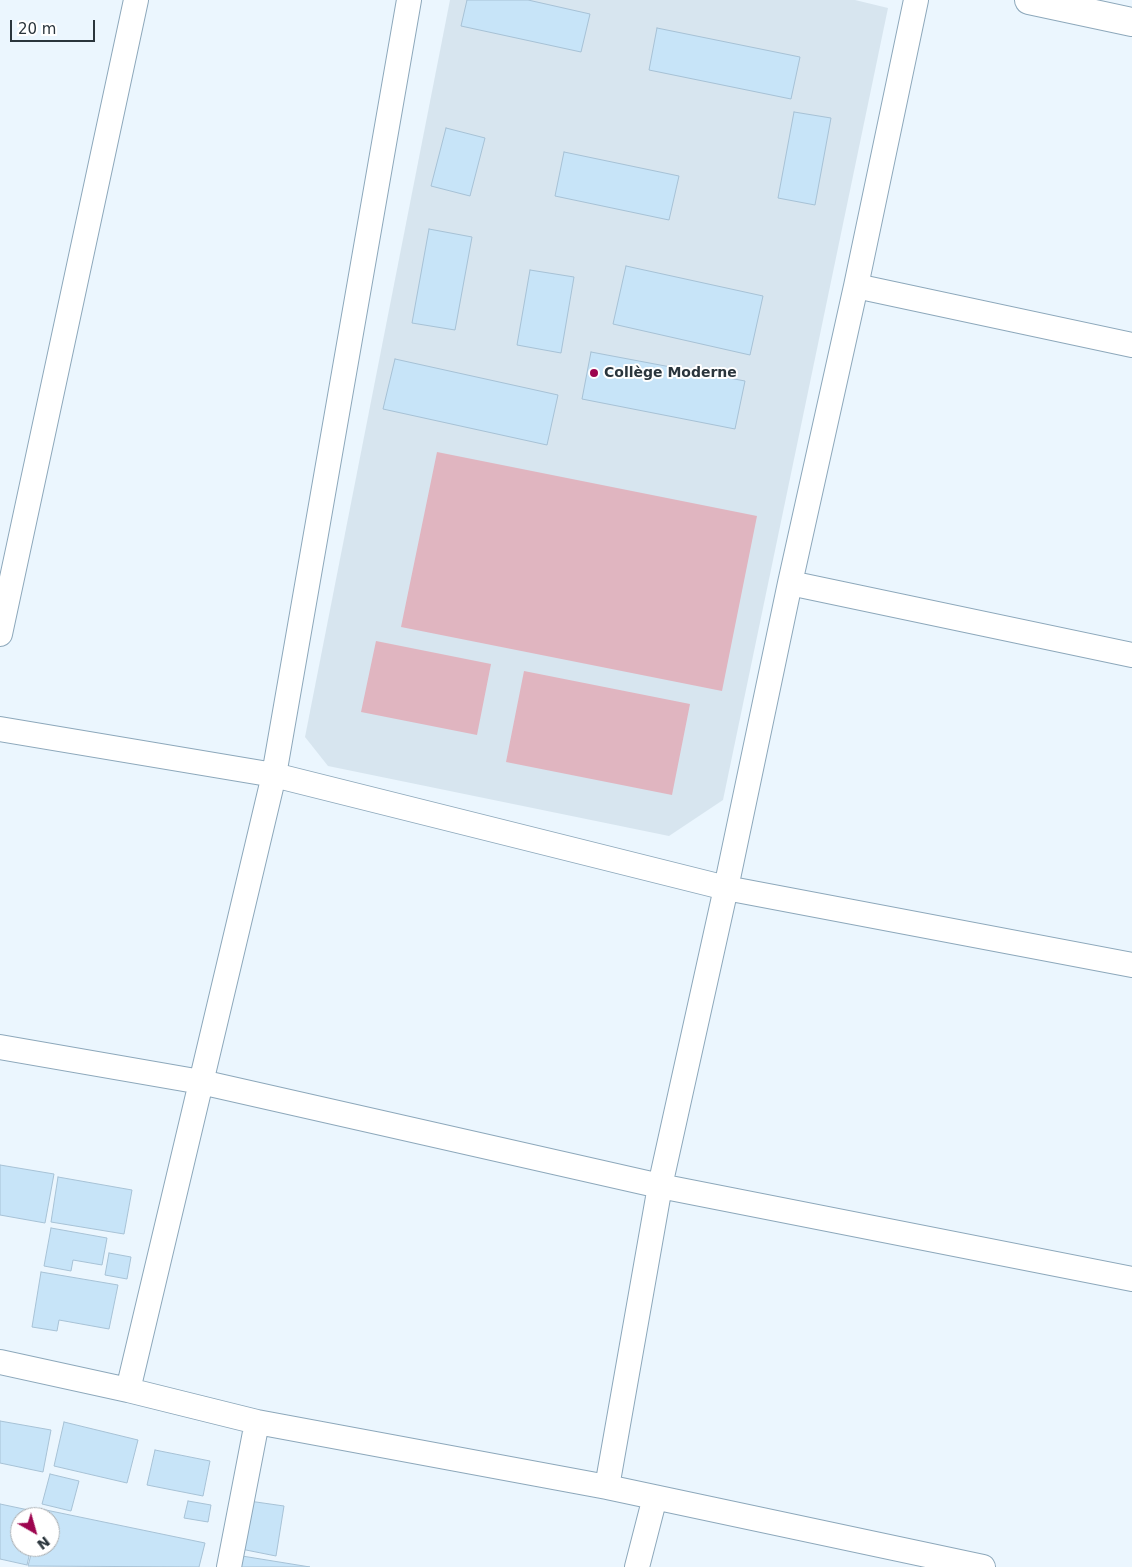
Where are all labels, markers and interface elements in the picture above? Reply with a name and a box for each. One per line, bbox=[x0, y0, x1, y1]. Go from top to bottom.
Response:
scale bar bbox=[12, 10, 98, 42]
text: 20 m bbox=[18, 20, 56, 38]
place label: Collège Moderne bbox=[604, 365, 737, 381]
marker: Collège Moderne bbox=[588, 367, 600, 379]
north arrow bbox=[10, 1507, 60, 1557]
text: N bbox=[34, 1533, 53, 1553]

